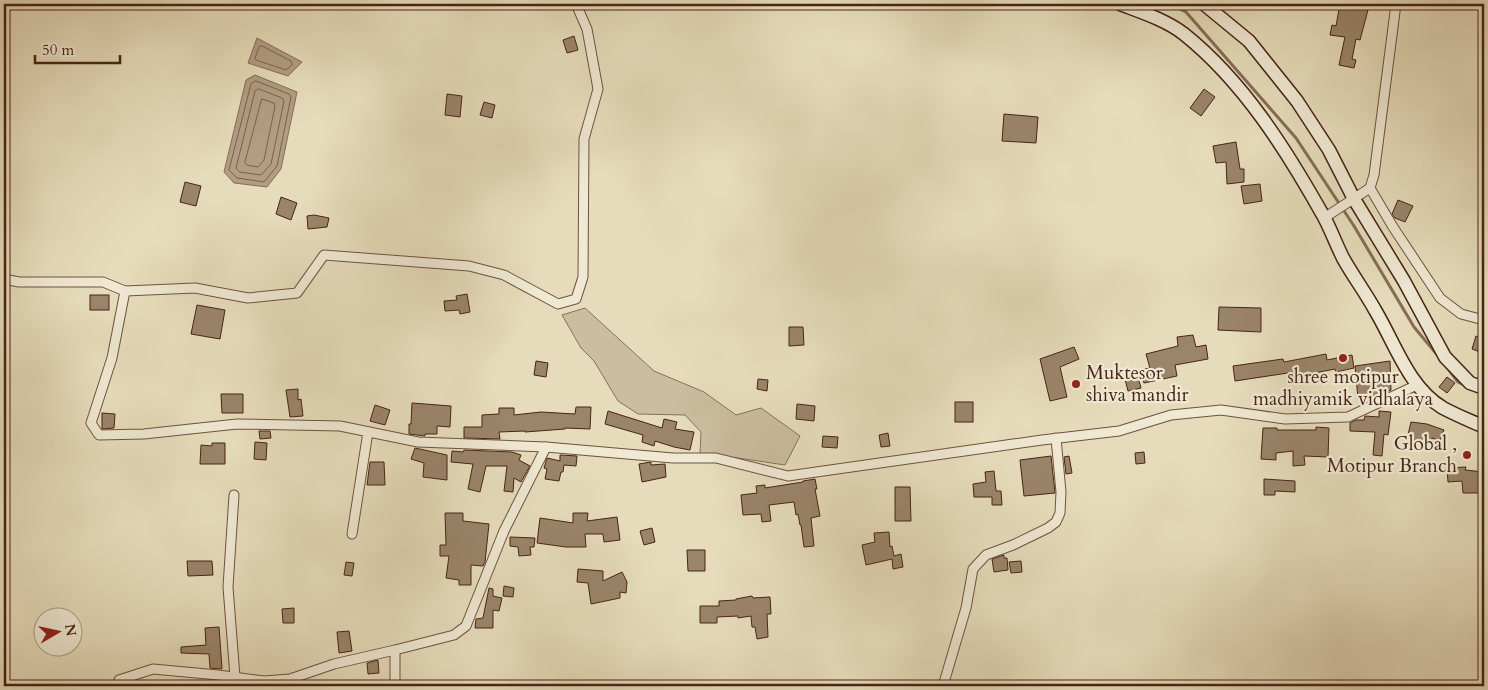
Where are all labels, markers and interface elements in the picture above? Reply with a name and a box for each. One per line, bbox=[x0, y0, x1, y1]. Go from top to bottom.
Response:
scale bar bbox=[35, 32, 120, 64]
text: 50 m bbox=[42, 40, 74, 60]
marker: shree motipur madhiyamik vidhalaya bbox=[1337, 352, 1349, 364]
place label: Muktesor shiva mandir bbox=[1086, 360, 1189, 408]
place label: shree motipur madhiyamik vidhalaya bbox=[1253, 364, 1433, 412]
marker: Muktesor shiva mandir bbox=[1070, 378, 1082, 390]
place label: Global , Motipur Branch bbox=[1327, 431, 1458, 479]
marker: Global , Motipur Branch bbox=[1461, 449, 1473, 461]
north arrow bbox=[32, 608, 82, 658]
text: N bbox=[60, 623, 81, 638]

